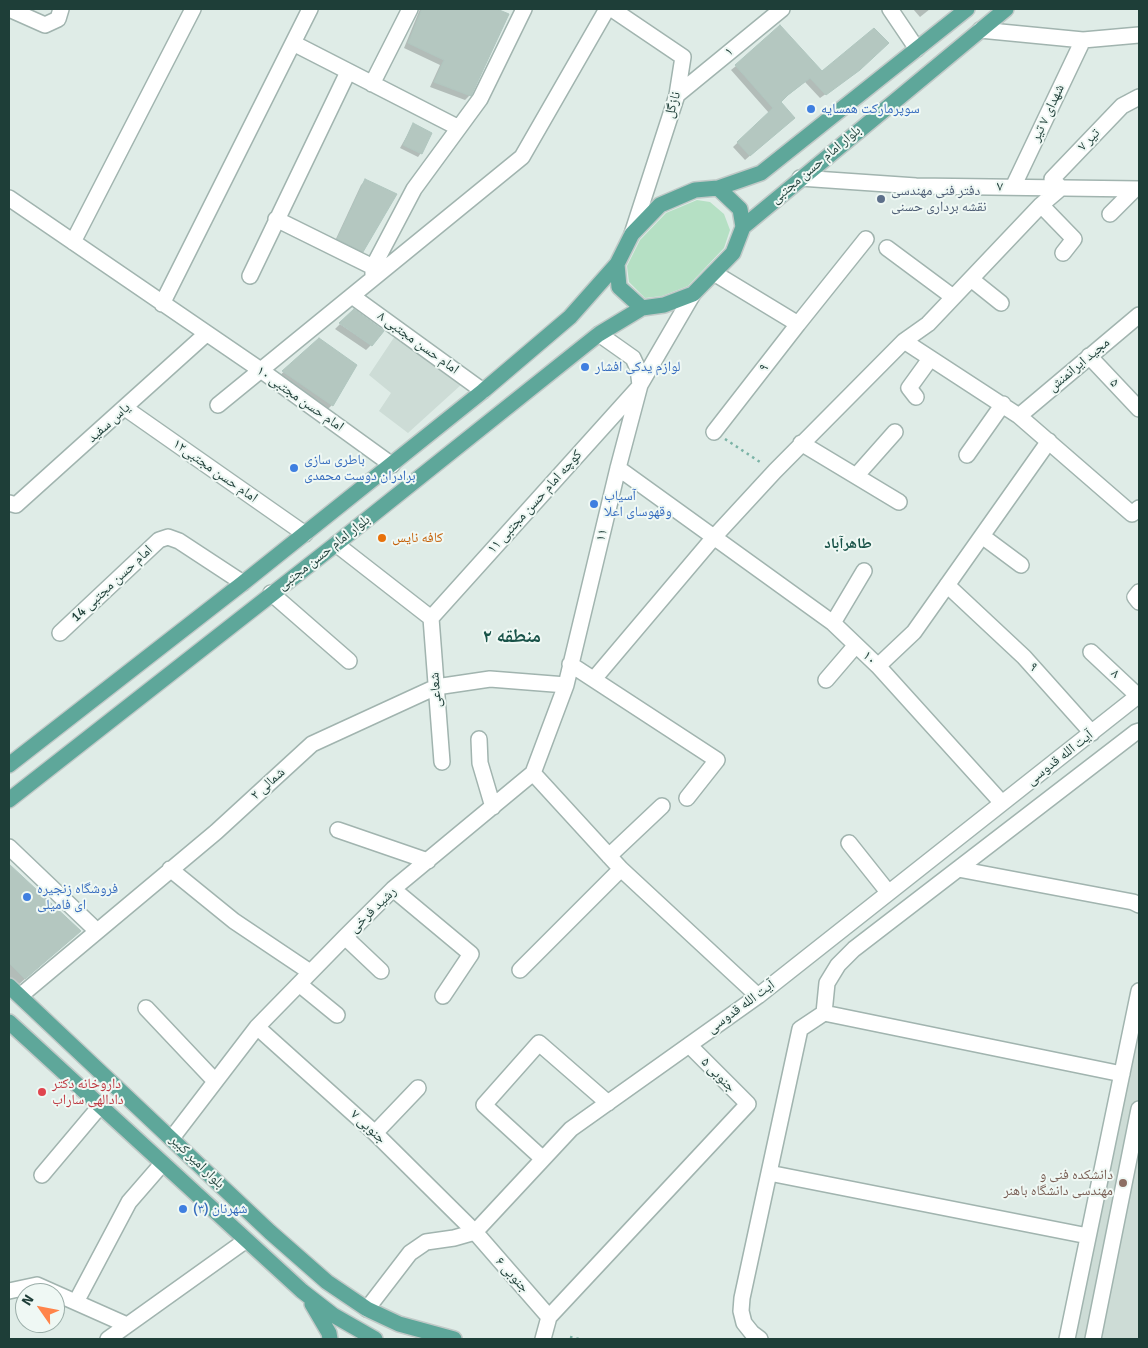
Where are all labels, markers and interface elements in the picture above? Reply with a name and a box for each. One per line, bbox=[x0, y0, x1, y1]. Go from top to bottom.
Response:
street label: ۱ bbox=[721, 43, 737, 61]
street label: شهدای ۷ تیر bbox=[1027, 82, 1069, 144]
street label: نازگل bbox=[661, 90, 685, 120]
place label: سوپرمارکت همسایه bbox=[821, 101, 920, 117]
marker: سوپرمارکت همسایه bbox=[805, 103, 817, 115]
street label: بلوار امام حسن مجتبی bbox=[767, 122, 865, 208]
street label: ۷ تیر bbox=[1074, 125, 1104, 155]
street label: ۷ bbox=[997, 179, 1003, 195]
place label: دفتر فنی مهندسی نقشه برداری حسنی bbox=[891, 183, 987, 216]
marker: دفتر فنی مهندسی نقشه برداری حسنی bbox=[875, 193, 887, 205]
street label: امام حسن مجتبی ۸ bbox=[374, 308, 462, 378]
street label: مجید ایرانمنش bbox=[1045, 334, 1113, 396]
place label: لوازم یدکی افشار bbox=[595, 359, 681, 375]
street label: ۹ bbox=[755, 360, 773, 376]
marker: لوازم یدکی افشار bbox=[579, 361, 591, 373]
street label: امام حسن مجتبی ۱۰ bbox=[253, 363, 347, 435]
street label: ۵ bbox=[1106, 375, 1122, 391]
street label: یاس سفید bbox=[84, 399, 134, 447]
street label: امام حسن مجتبی۱۲ bbox=[169, 436, 261, 506]
street label: کوچه امام حسن مجتبی ۱۱ bbox=[484, 447, 586, 557]
place label: باطری سازی برادران دوست محمدی bbox=[304, 452, 416, 484]
marker: باطری سازی برادران دوست محمدی bbox=[288, 462, 300, 474]
place label: آسیاب وقهوسای اعلا bbox=[604, 488, 672, 520]
marker: آسیاب وقهوسای اعلا bbox=[588, 498, 600, 510]
street label: بلوار امام حسن مجتبی bbox=[274, 512, 374, 594]
street label: ۱۱ bbox=[592, 527, 612, 543]
place label: کافه نایس bbox=[392, 530, 443, 546]
marker: کافه نایس bbox=[376, 532, 388, 544]
district label: طاهرآباد bbox=[824, 535, 872, 553]
street label: امام حسن مجتبی 14 bbox=[68, 542, 156, 626]
district label: منطقه ۲ bbox=[483, 626, 541, 648]
street label: ۱۰ bbox=[859, 648, 879, 668]
street label: ۹ bbox=[1025, 659, 1041, 675]
street label: ۸ bbox=[1107, 666, 1123, 682]
street label: شعاعی bbox=[426, 672, 446, 708]
street label: آیت الله قدوسی bbox=[1023, 727, 1097, 789]
street label: ۲ شمالی bbox=[247, 764, 289, 804]
place label: فروشگاه زنجیره ای فامیلی bbox=[37, 881, 118, 914]
street label: رشید فرخی bbox=[346, 883, 400, 937]
marker: فروشگاه زنجیره ای فامیلی bbox=[21, 891, 33, 903]
street label: آیت الله قدوسی bbox=[704, 977, 778, 1037]
street label: ۵ جنوبی bbox=[697, 1054, 739, 1096]
place label: داروخانه دکتر دادالهی ساراب bbox=[52, 1076, 124, 1108]
marker: داروخانه دکتر دادالهی ساراب bbox=[36, 1086, 48, 1098]
street label: ۷ جنوبی bbox=[347, 1106, 389, 1148]
street label: بلوار امیر کبیر bbox=[166, 1132, 228, 1192]
place label: دانشکده فنی و مهندسی دانشگاه باهنر bbox=[1003, 1167, 1113, 1200]
marker: دانشکده فنی و مهندسی دانشگاه باهنر bbox=[1117, 1177, 1129, 1189]
place label: شهرنان (۳) bbox=[193, 1201, 247, 1217]
marker: شهرنان (۳) bbox=[177, 1203, 189, 1215]
street label: ۶ جنوبی bbox=[492, 1254, 532, 1296]
north arrow bbox=[15, 1283, 65, 1333]
text: N bbox=[18, 1291, 38, 1309]

